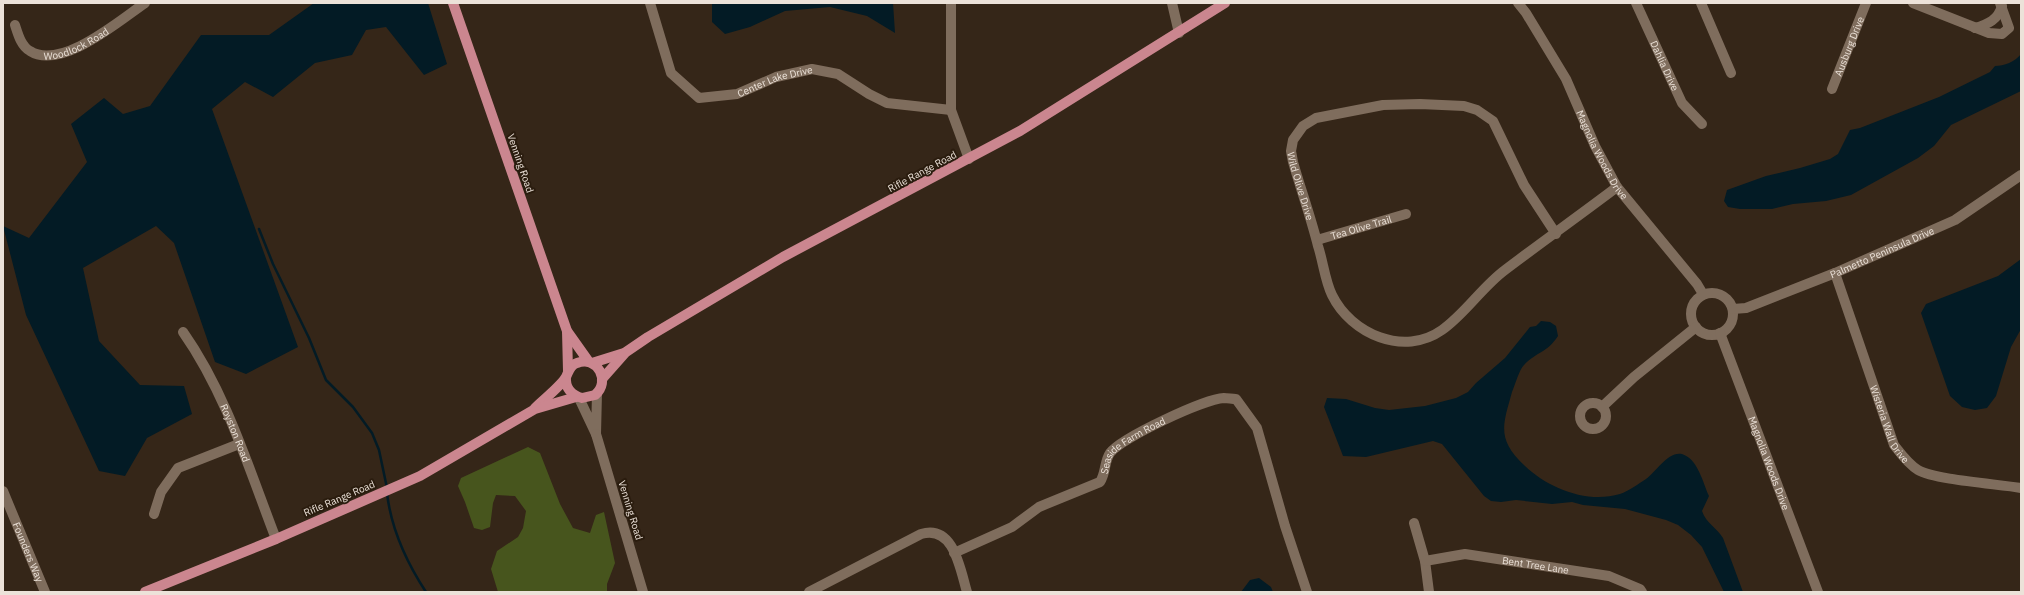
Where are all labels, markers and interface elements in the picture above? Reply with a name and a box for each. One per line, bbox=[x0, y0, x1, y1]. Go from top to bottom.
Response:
street label: Ausburg Drive bbox=[1832, 14, 1867, 78]
street label: Woodlock Road bbox=[43, 25, 111, 63]
street label: Dahlia Drive bbox=[1647, 39, 1682, 94]
street label: Center Lake Drive bbox=[735, 63, 814, 100]
street label: Magnolia Woods Drive bbox=[1573, 108, 1631, 203]
street label: Venning Road bbox=[504, 132, 537, 194]
street label: Rifle Range Road bbox=[886, 148, 959, 195]
street label: Wild Olive Drive bbox=[1284, 151, 1317, 222]
street label: Tea Olive Trail bbox=[1329, 212, 1394, 243]
street label: Palmetto Peninsula Drive bbox=[1828, 224, 1937, 281]
street label: Wisteria Wall Drive bbox=[1867, 383, 1912, 467]
street label: Royston Road bbox=[217, 402, 253, 464]
street label: Seaside Farm Road bbox=[1098, 414, 1168, 475]
street label: Magnolia Woods Drive bbox=[1745, 414, 1793, 512]
street label: Rifle Range Road bbox=[302, 478, 377, 519]
street label: Venning Road bbox=[615, 479, 646, 541]
street label: Founders Way bbox=[10, 520, 46, 584]
street label: Bent Tree Lane bbox=[1501, 554, 1570, 577]

